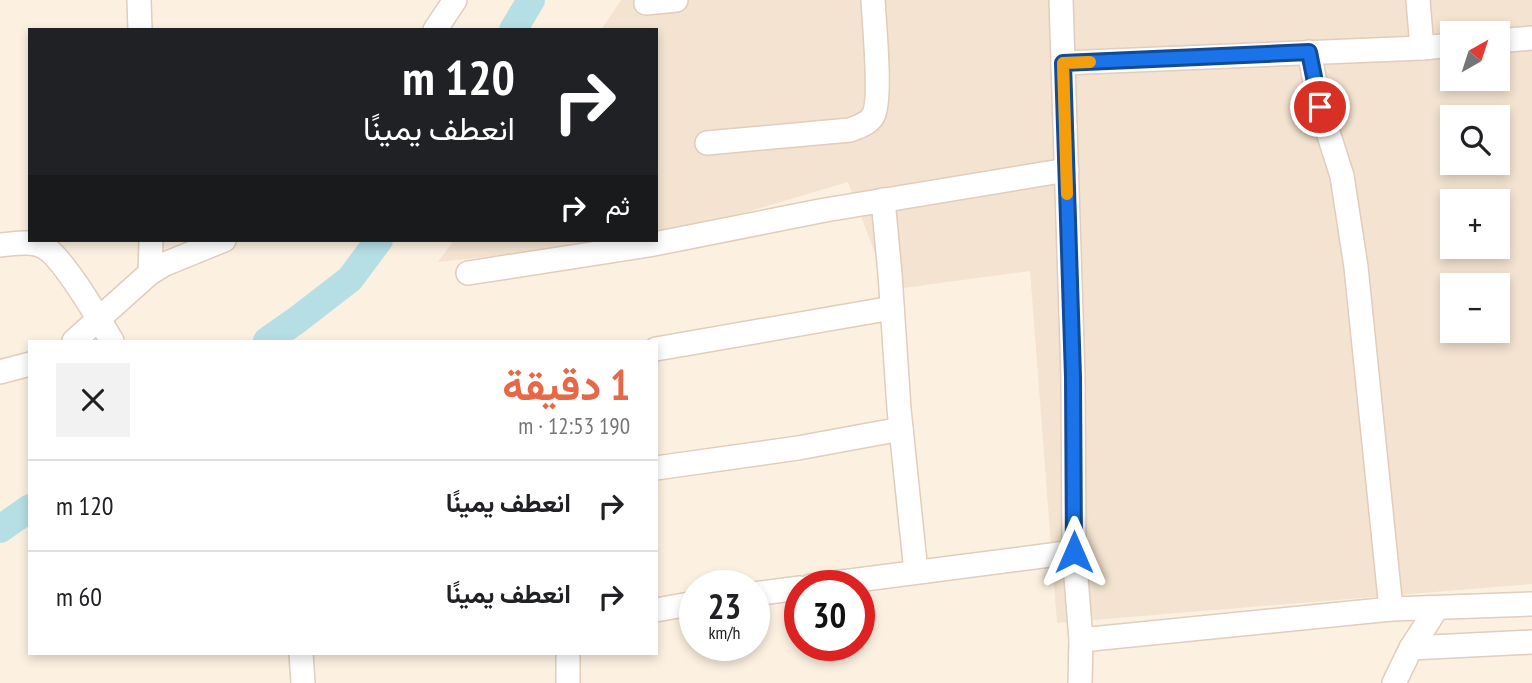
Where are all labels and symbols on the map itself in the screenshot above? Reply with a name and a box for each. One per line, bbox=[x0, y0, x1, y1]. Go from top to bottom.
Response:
north arrow bbox=[1440, 21, 1510, 91]
pin bbox=[1290, 77, 1350, 137]
position arrow bbox=[1037, 515, 1111, 589]
speed limit sign: 30 bbox=[784, 570, 875, 661]

